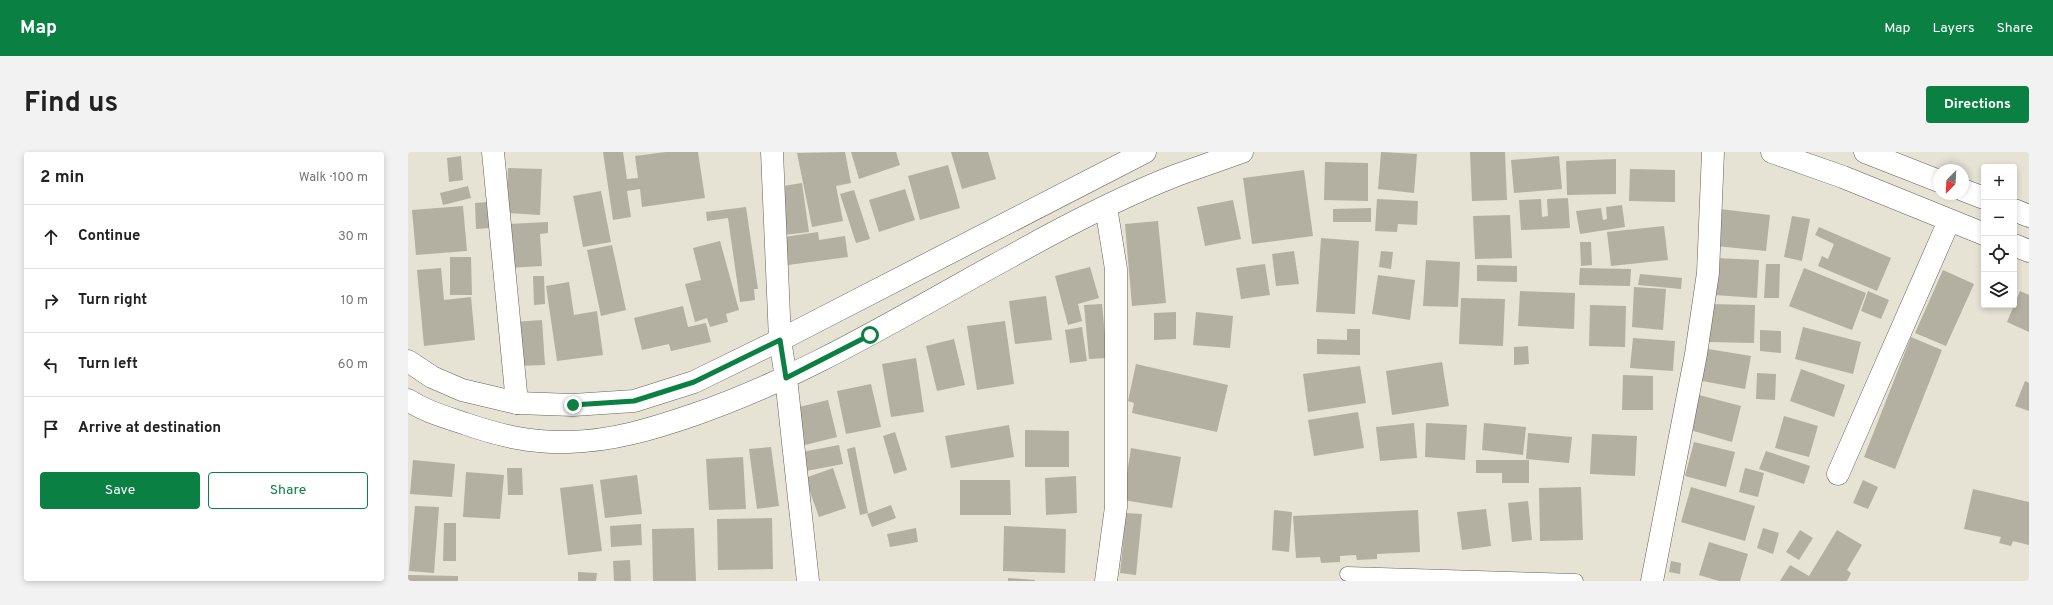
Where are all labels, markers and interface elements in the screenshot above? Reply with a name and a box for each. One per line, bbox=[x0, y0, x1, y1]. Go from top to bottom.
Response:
text: Map bbox=[20, 16, 57, 40]
text: Map bbox=[1884, 20, 1910, 37]
text: Layers bbox=[1932, 20, 1974, 37]
text: Share bbox=[1996, 20, 2033, 37]
text: Find us bbox=[24, 86, 118, 122]
button: Directions bbox=[1926, 86, 2029, 123]
north arrow bbox=[1933, 164, 1969, 200]
map controls bbox=[1981, 164, 2017, 308]
button: + bbox=[1981, 164, 2017, 200]
text: 2 min bbox=[40, 167, 84, 189]
text: Walk · 100 m bbox=[299, 170, 368, 186]
button: − bbox=[1981, 200, 2017, 236]
icon: ahead bbox=[40, 226, 62, 248]
text: Continue bbox=[78, 227, 140, 246]
text: 30 m bbox=[338, 229, 368, 245]
button: locate bbox=[1981, 236, 2017, 272]
button: layers bbox=[1981, 272, 2017, 308]
icon: right bbox=[40, 290, 62, 312]
text: Turn right bbox=[78, 291, 147, 310]
text: 10 m bbox=[341, 293, 368, 309]
route start bbox=[861, 326, 879, 344]
icon: left bbox=[40, 354, 62, 376]
text: Turn left bbox=[78, 355, 138, 374]
text: 60 m bbox=[338, 357, 368, 373]
route end bbox=[564, 396, 582, 414]
icon: arrive bbox=[40, 418, 62, 440]
text: Arrive at destination bbox=[78, 419, 221, 438]
button: Save bbox=[40, 472, 200, 509]
button: Share bbox=[208, 472, 368, 509]

